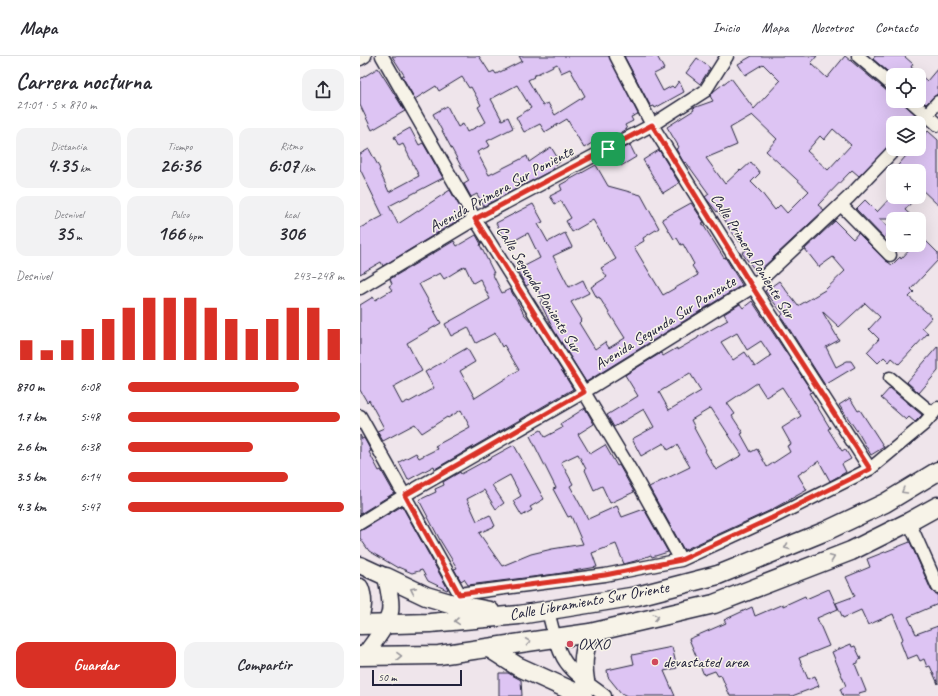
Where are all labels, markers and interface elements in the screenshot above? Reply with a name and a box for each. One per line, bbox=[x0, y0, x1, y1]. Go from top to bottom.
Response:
text: Mapa bbox=[20, 16, 57, 40]
text: Inicio bbox=[713, 19, 740, 36]
text: Mapa bbox=[762, 19, 789, 36]
text: Nosotros bbox=[811, 19, 853, 36]
text: Contacto bbox=[875, 19, 918, 36]
text: Carrera nocturna bbox=[16, 68, 151, 96]
map controls bbox=[886, 68, 926, 252]
button: locate bbox=[886, 68, 926, 108]
button: share bbox=[302, 69, 344, 111]
text: 21:01 · 5 × 870 m bbox=[16, 97, 97, 113]
button: layers bbox=[886, 116, 926, 156]
pin bbox=[591, 132, 625, 166]
icon: arrive bbox=[597, 138, 619, 160]
text: Distancia bbox=[51, 139, 87, 153]
text: Tiempo bbox=[168, 139, 192, 153]
text: Ritmo bbox=[280, 139, 302, 153]
street label: Avenida Primera Sur Poniente bbox=[425, 140, 578, 237]
text: 4.35 bbox=[47, 153, 77, 178]
text: 26:36 bbox=[160, 153, 200, 178]
text: 6:07 bbox=[267, 153, 298, 178]
text: km bbox=[77, 161, 91, 175]
text: /km bbox=[298, 161, 316, 175]
button: + bbox=[886, 164, 926, 204]
street label: Calle Primera Poniente Sur bbox=[706, 190, 800, 323]
text: Desnivel bbox=[54, 207, 84, 221]
text: Pulso bbox=[171, 207, 189, 221]
text: kcal bbox=[284, 207, 299, 221]
button: − bbox=[886, 212, 926, 252]
text: 35 bbox=[55, 221, 73, 246]
text: 166 bbox=[157, 221, 185, 246]
text: 306 bbox=[278, 221, 305, 246]
street label: Calle Segunda Poniente Sur bbox=[492, 222, 587, 357]
text: m bbox=[73, 229, 82, 243]
text: bpm bbox=[185, 229, 203, 243]
text: Desnivel bbox=[16, 268, 51, 284]
text: 243–248 m bbox=[293, 268, 344, 284]
street label: Avenida Segunda Sur Poniente bbox=[591, 271, 741, 375]
text: 870 m bbox=[16, 379, 44, 395]
text: 6:08 bbox=[80, 379, 100, 395]
text: 1.7 km bbox=[16, 409, 46, 425]
text: 5:48 bbox=[80, 409, 100, 425]
text: 2.6 km bbox=[16, 439, 47, 455]
text: 6:38 bbox=[80, 439, 100, 455]
text: 3.5 km bbox=[16, 469, 46, 485]
text: 6:14 bbox=[80, 469, 100, 485]
one-way arrow bbox=[901, 487, 908, 494]
text: 4.3 km bbox=[16, 499, 46, 515]
text: 5:47 bbox=[80, 499, 100, 515]
one-way arrow bbox=[783, 542, 790, 550]
one-way arrow bbox=[828, 555, 835, 563]
street label: Calle Libramiento Sur Oriente bbox=[508, 577, 672, 625]
one-way arrow bbox=[410, 587, 418, 595]
one-way arrow bbox=[652, 614, 659, 622]
one-way arrow bbox=[454, 616, 460, 625]
place label: OXXO bbox=[578, 634, 611, 654]
one-way arrow bbox=[525, 638, 531, 647]
marker: OXXO bbox=[565, 639, 575, 649]
button: Guardar bbox=[16, 642, 176, 688]
button: Compartir bbox=[184, 642, 344, 688]
one-way arrow bbox=[396, 651, 402, 660]
place label: devastated area bbox=[663, 652, 750, 672]
marker: devastated area bbox=[650, 657, 660, 667]
scale bar bbox=[372, 668, 462, 687]
text: 50 m bbox=[378, 670, 397, 684]

